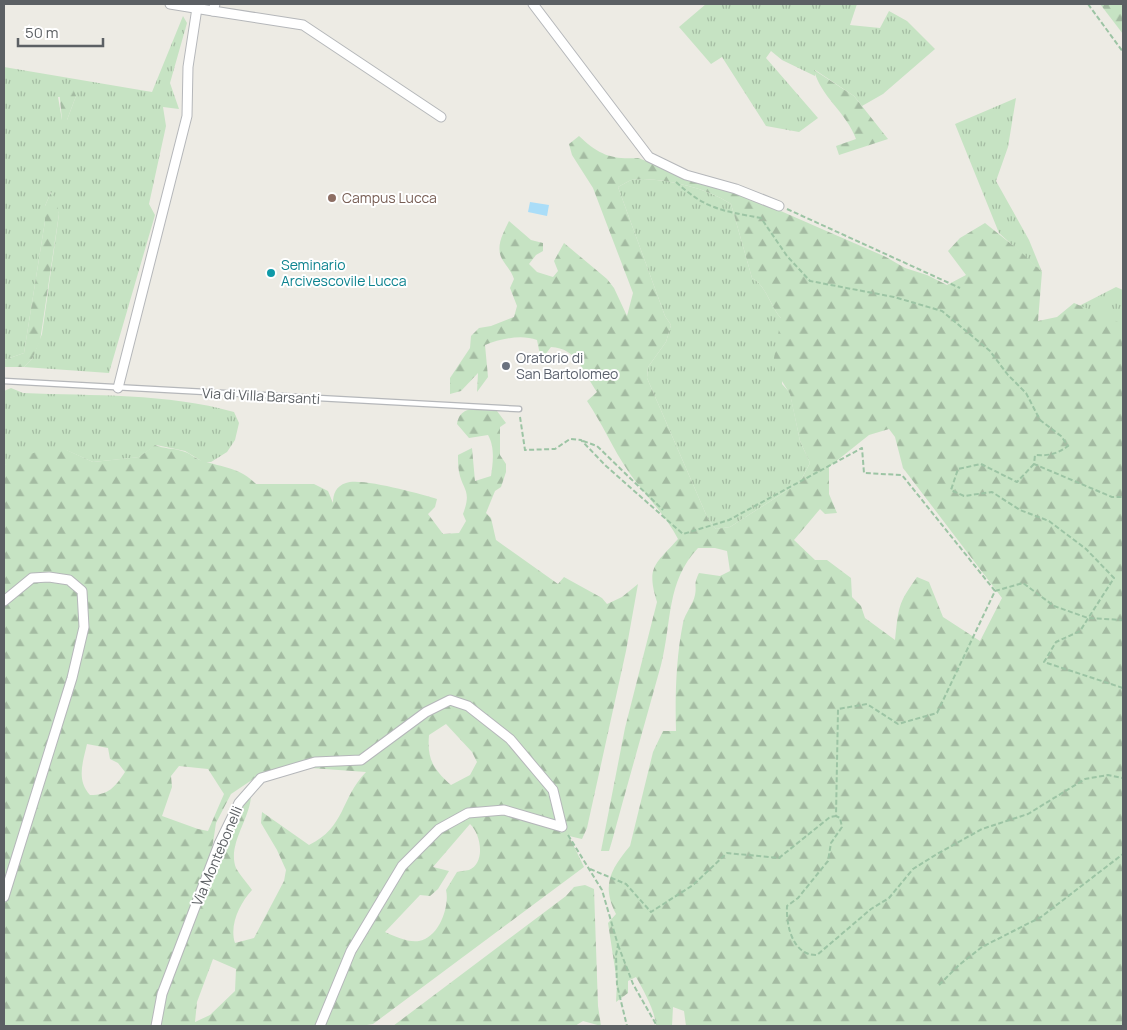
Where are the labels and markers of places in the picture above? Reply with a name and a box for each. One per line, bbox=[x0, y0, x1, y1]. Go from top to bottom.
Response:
place label: Campus Lucca bbox=[342, 188, 437, 207]
marker: Campus Lucca bbox=[326, 192, 338, 204]
place label: Seminario Arcivescovile Lucca bbox=[281, 255, 407, 290]
marker: Seminario Arcivescovile Lucca bbox=[265, 267, 277, 279]
place label: Oratorio di San Bartolomeo bbox=[516, 348, 618, 383]
marker: Oratorio di San Bartolomeo bbox=[500, 360, 512, 372]

